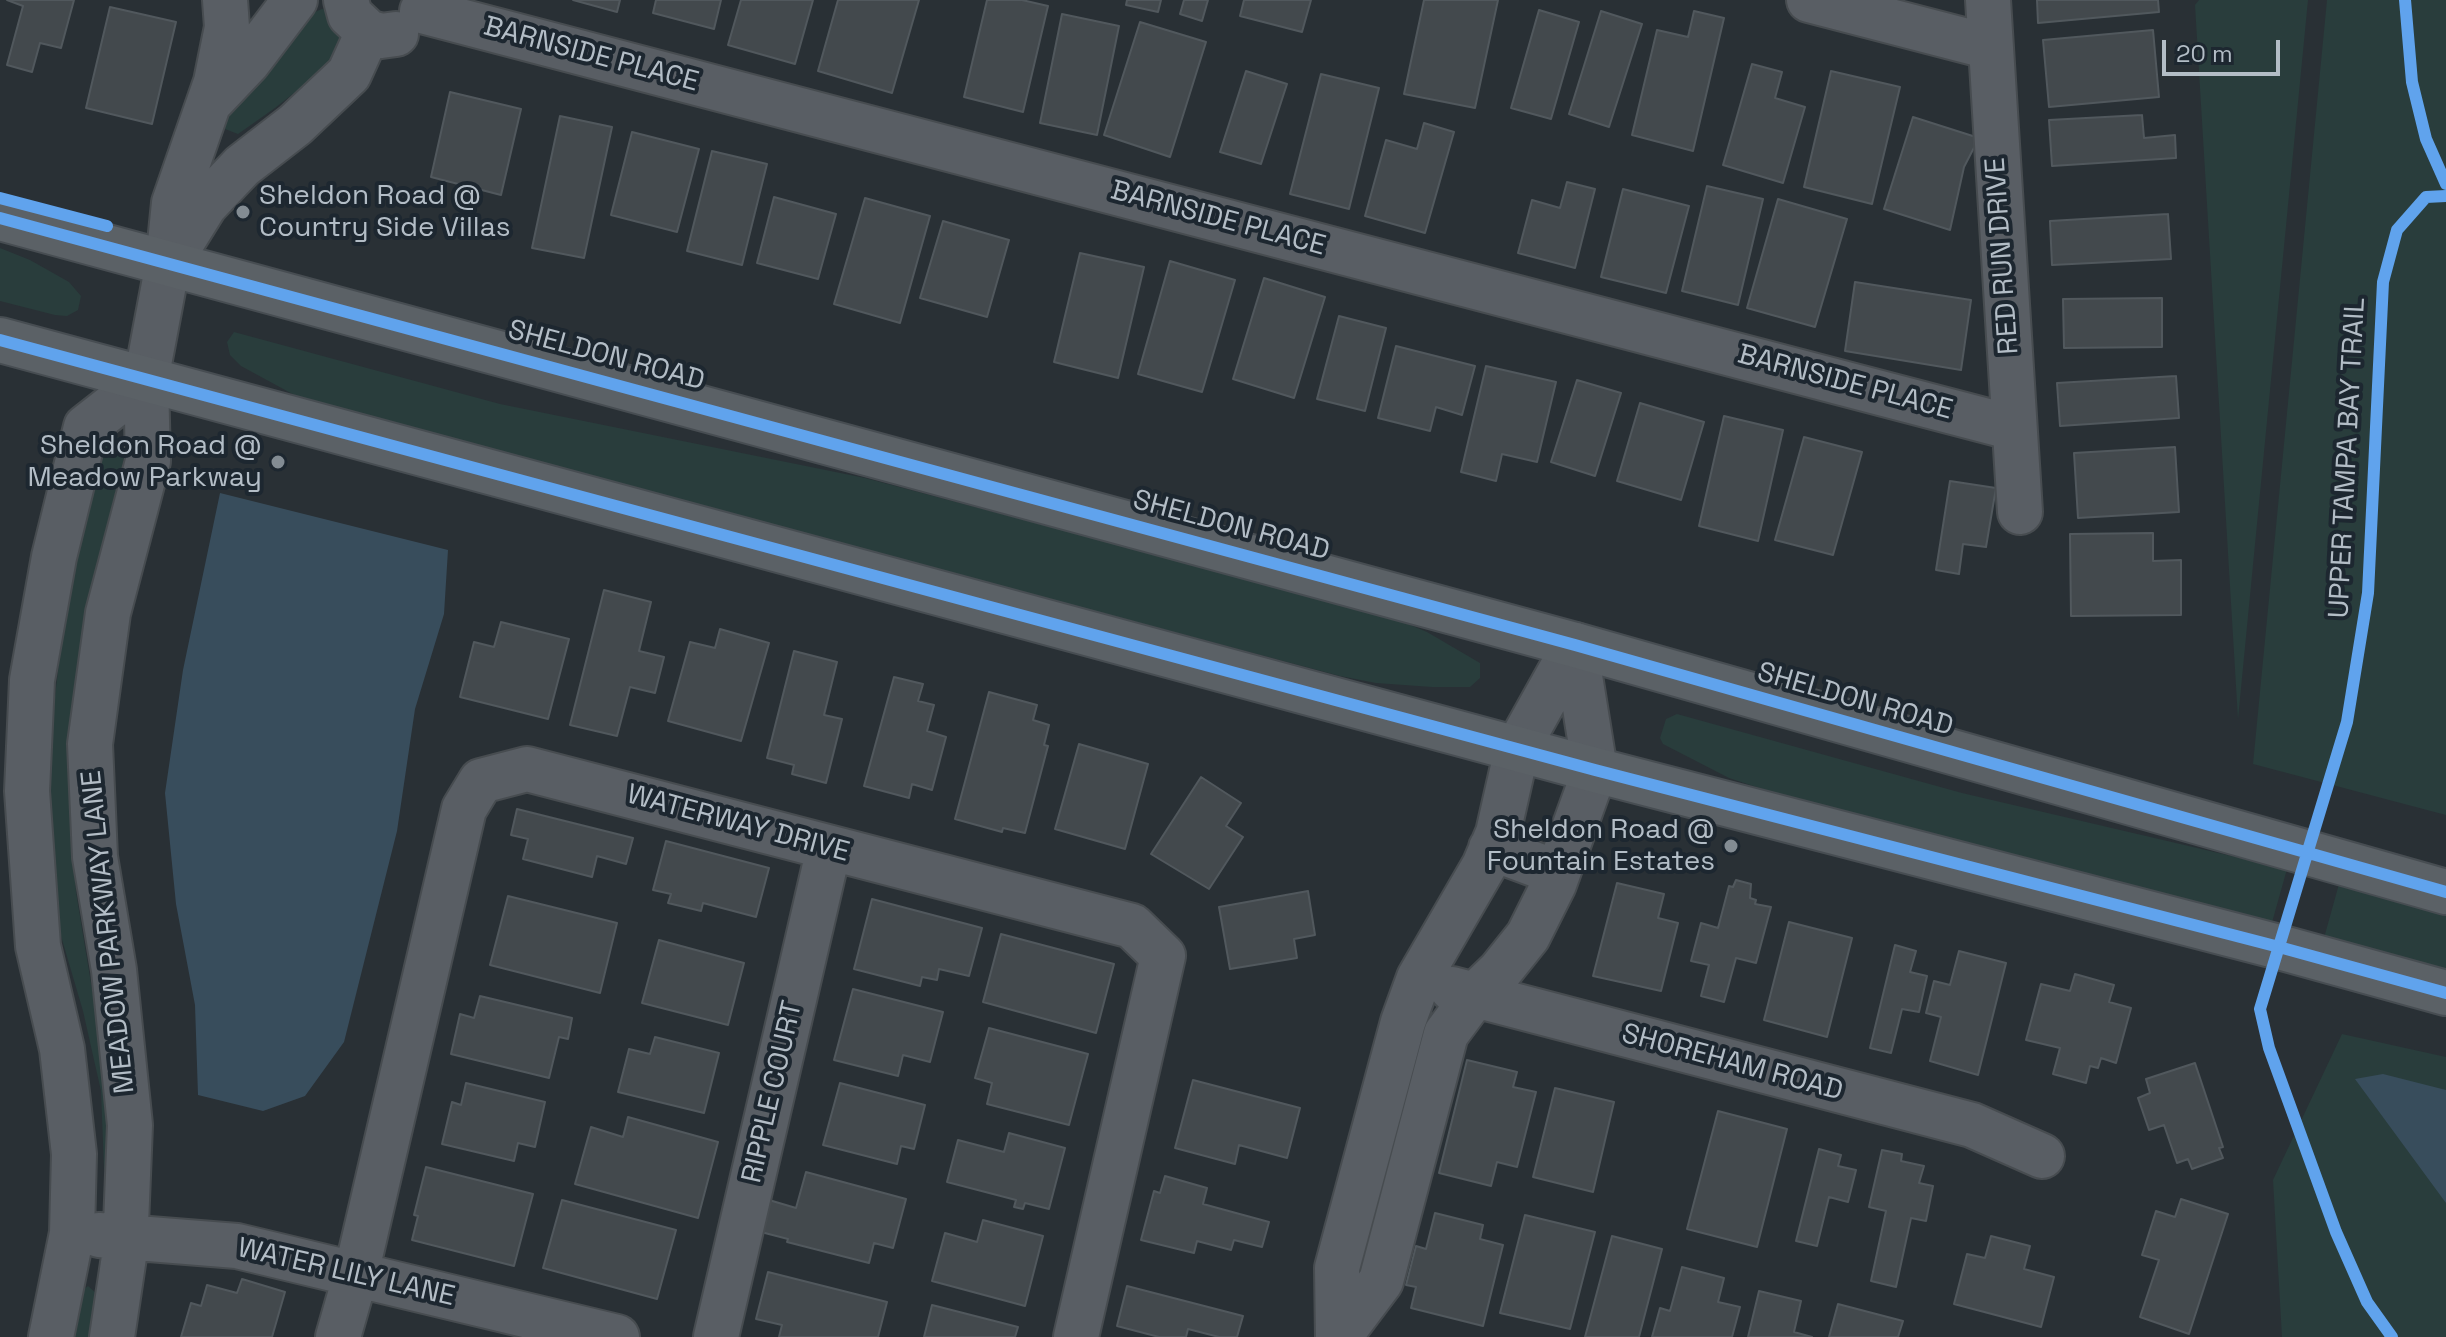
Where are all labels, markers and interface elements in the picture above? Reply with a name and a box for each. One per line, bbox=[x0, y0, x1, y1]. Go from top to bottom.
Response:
street label: BARNSIDE PLACE bbox=[480, 10, 702, 100]
scale bar bbox=[2166, 24, 2284, 74]
text: 20 m bbox=[2176, 38, 2233, 69]
street label: RED RUN DRIVE bbox=[1979, 156, 2027, 356]
street label: BARNSIDE PLACE bbox=[1107, 174, 1329, 264]
place label: Sheldon Road @ Country Side Villas bbox=[259, 179, 510, 245]
marker: Sheldon Road @ Country Side Villas bbox=[234, 203, 252, 221]
street label: UPPER TAMPA BAY TRAIL bbox=[2323, 297, 2373, 619]
street label: SHELDON ROAD bbox=[504, 314, 708, 398]
street label: BARNSIDE PLACE bbox=[1734, 338, 1956, 428]
place label: Sheldon Road @ Meadow Parkway bbox=[27, 429, 262, 495]
marker: Sheldon Road @ Meadow Parkway bbox=[269, 453, 287, 471]
street label: SHELDON ROAD bbox=[1129, 484, 1333, 568]
street label: SHELDON ROAD bbox=[1753, 656, 1957, 744]
street label: MEADOW PARKWAY LANE bbox=[75, 769, 143, 1095]
street label: WATERWAY DRIVE bbox=[623, 778, 853, 870]
place label: Sheldon Road @ Fountain Estates bbox=[1487, 813, 1715, 879]
marker: Sheldon Road @ Fountain Estates bbox=[1722, 837, 1740, 855]
street label: RIPPLE COURT bbox=[736, 998, 810, 1186]
street label: SHOREHAM ROAD bbox=[1618, 1017, 1846, 1109]
street label: WATER LILY LANE bbox=[234, 1232, 458, 1314]

